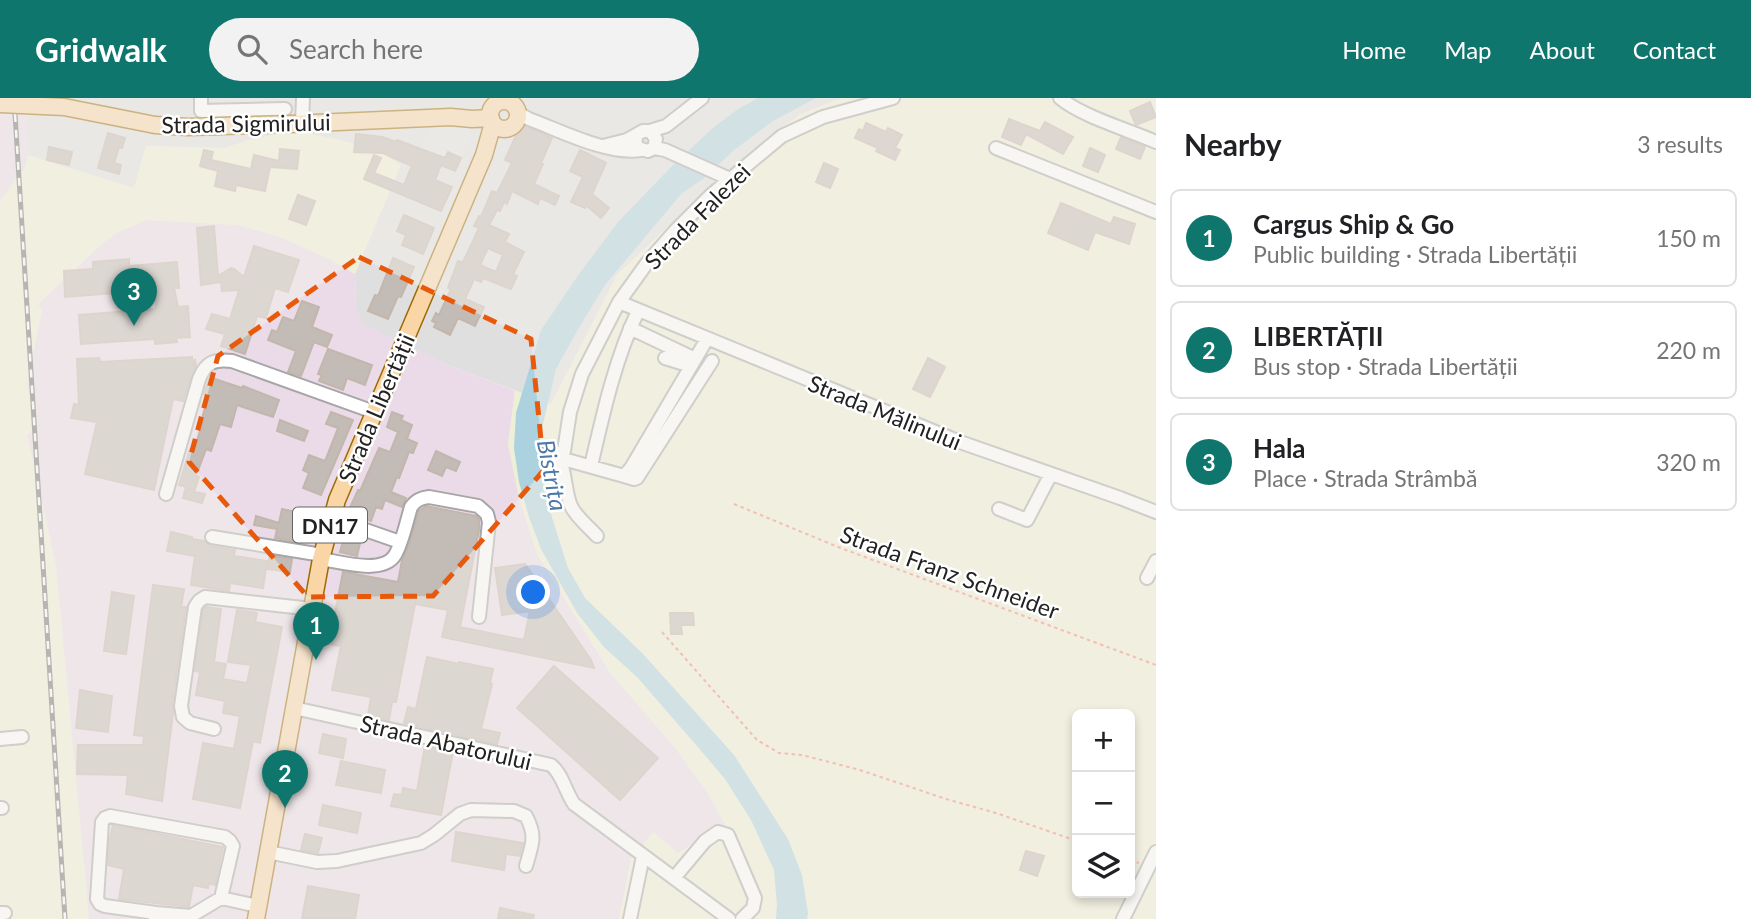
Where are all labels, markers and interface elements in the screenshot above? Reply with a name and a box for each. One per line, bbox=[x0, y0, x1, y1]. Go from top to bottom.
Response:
search box bbox=[209, 18, 699, 81]
text: Gridwalk bbox=[35, 29, 167, 69]
icon: search bbox=[233, 30, 271, 68]
text: Search here bbox=[289, 33, 423, 65]
text: Home bbox=[1342, 35, 1406, 64]
text: Map bbox=[1444, 35, 1492, 64]
text: About bbox=[1530, 35, 1595, 64]
text: Contact bbox=[1633, 35, 1716, 64]
street label: Strada Sigmirului bbox=[161, 108, 331, 138]
text: Nearby bbox=[1184, 126, 1282, 162]
text: 3 results bbox=[1637, 130, 1723, 158]
street label: Strada Falezei bbox=[638, 157, 756, 275]
text: Cargus Ship & Go bbox=[1253, 208, 1454, 240]
text: 1 bbox=[1202, 224, 1216, 252]
text: 150 m bbox=[1656, 224, 1721, 252]
text: Public building · Strada Libertății bbox=[1253, 240, 1577, 268]
pin: 3 bbox=[111, 268, 157, 326]
text: LIBERTĂȚII bbox=[1253, 320, 1384, 352]
street label: Strada Libertății bbox=[332, 329, 420, 487]
text: 2 bbox=[1202, 336, 1216, 364]
text: 220 m bbox=[1656, 336, 1721, 364]
text: Bus stop · Strada Libertății bbox=[1253, 352, 1518, 380]
street label: Strada Mălinului bbox=[804, 369, 966, 455]
text: Hala bbox=[1253, 432, 1306, 464]
water label: Bistrița bbox=[532, 437, 574, 513]
text: 3 bbox=[1202, 448, 1216, 476]
text: 320 m bbox=[1656, 448, 1721, 476]
text: Place · Strada Strâmbă bbox=[1253, 464, 1477, 492]
road number: DN17 bbox=[293, 508, 367, 542]
street label: Strada Franz Schneider bbox=[837, 519, 1064, 625]
your location bbox=[516, 575, 550, 609]
pin: 1 bbox=[293, 602, 339, 660]
street label: Strada Abatorului bbox=[358, 709, 534, 775]
map controls bbox=[1072, 709, 1135, 898]
button: + bbox=[1072, 709, 1135, 772]
pin: 2 bbox=[262, 750, 308, 808]
button: − bbox=[1072, 772, 1135, 835]
button: layers bbox=[1072, 835, 1135, 898]

